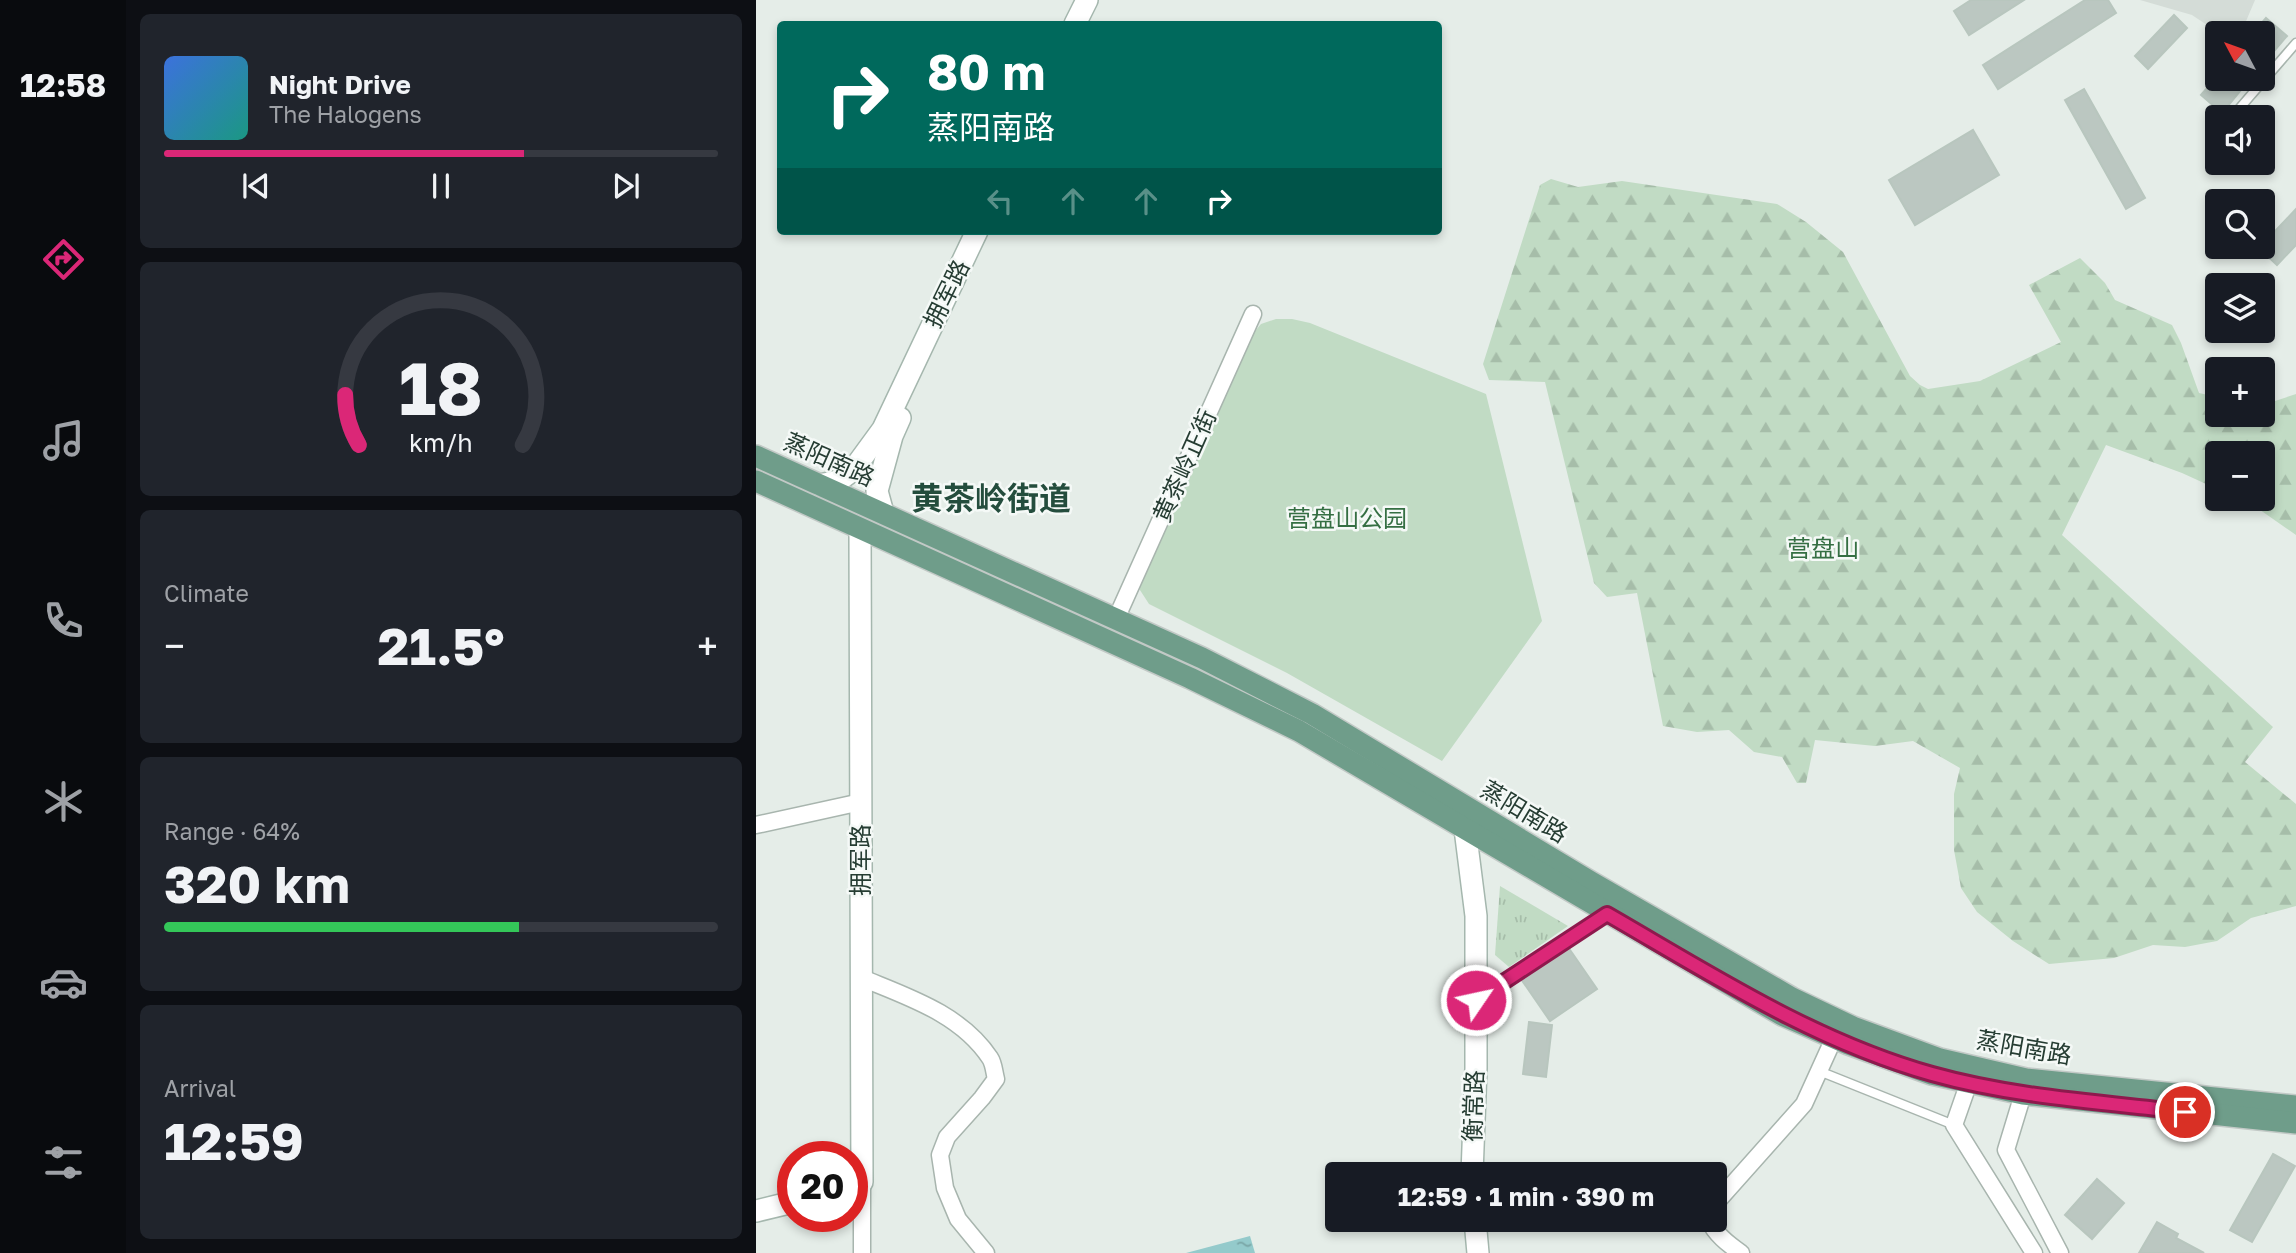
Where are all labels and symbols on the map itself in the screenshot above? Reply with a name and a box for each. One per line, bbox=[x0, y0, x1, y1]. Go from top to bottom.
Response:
north arrow bbox=[2205, 21, 2275, 91]
street label: 拥军路 bbox=[917, 255, 974, 332]
street label: 黄茶岭正街 bbox=[1146, 405, 1221, 526]
street label: 蒸阳南路 bbox=[780, 426, 879, 491]
district label: 黄茶岭街道 bbox=[911, 479, 1071, 517]
park label: 营盘山公园 bbox=[1287, 503, 1407, 532]
park label: 营盘山 bbox=[1787, 533, 1859, 562]
street label: 蒸阳南路 bbox=[1476, 774, 1573, 848]
street label: 拥军路 bbox=[845, 824, 874, 896]
position arrow bbox=[1439, 963, 1513, 1037]
street label: 蒸阳南路 bbox=[1974, 1024, 2074, 1069]
street label: 衡常路 bbox=[1457, 1069, 1488, 1142]
pin bbox=[2155, 1082, 2215, 1142]
speed limit sign: 20 bbox=[777, 1141, 868, 1232]

